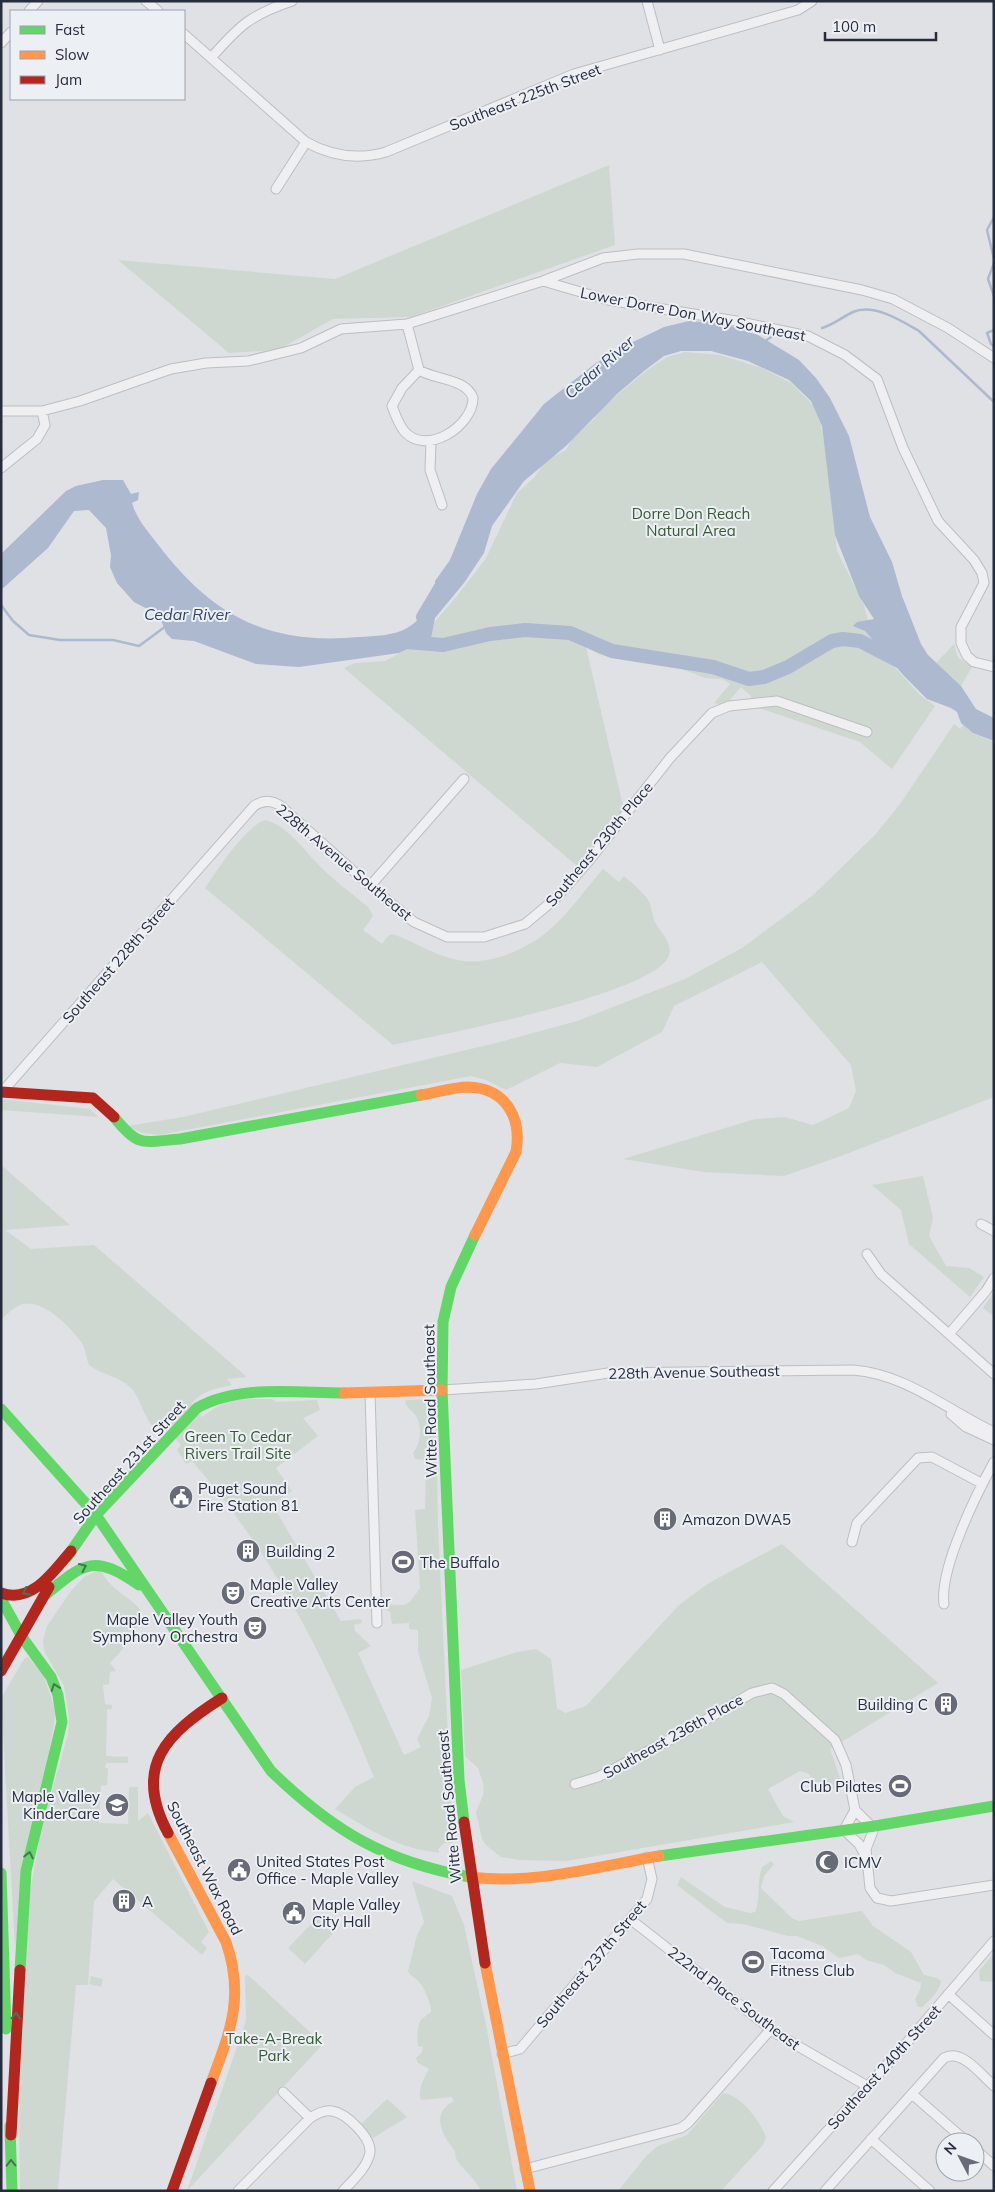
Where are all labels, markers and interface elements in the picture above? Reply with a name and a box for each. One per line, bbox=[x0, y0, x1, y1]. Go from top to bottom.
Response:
legend bbox=[10, 10, 185, 100]
scale bar bbox=[825, 10, 936, 42]
text: 100 m bbox=[832, 17, 876, 36]
text: Fast bbox=[55, 20, 85, 39]
text: Slow bbox=[55, 45, 89, 64]
street label: Southeast 225th Street bbox=[447, 59, 603, 135]
text: Jam bbox=[55, 70, 82, 89]
street label: Lower Dorre Don Way Southeast bbox=[579, 283, 807, 345]
water label: Cedar River bbox=[560, 330, 639, 403]
park label: Dorre Don Reach Natural Area bbox=[632, 504, 750, 540]
water label: Cedar River bbox=[144, 604, 231, 624]
street label: Southeast 230th Place bbox=[541, 778, 657, 910]
street label: 228th Avenue Southeast bbox=[272, 800, 416, 924]
street label: Southeast 228th Street bbox=[58, 893, 178, 1027]
street label: Witte Road Southeast bbox=[419, 1324, 441, 1478]
street label: 228th Avenue Southeast bbox=[608, 1361, 780, 1383]
street label: Southeast 231st Street bbox=[69, 1396, 189, 1528]
park label: Green To Cedar Rivers Trail Site bbox=[184, 1427, 292, 1463]
place label: Puget Sound Fire Station 81 bbox=[198, 1479, 299, 1515]
public building icon: Puget Sound Fire Station 81 bbox=[168, 1484, 194, 1510]
building icon: Amazon DWA5 bbox=[652, 1506, 678, 1532]
place label: Amazon DWA5 bbox=[682, 1510, 791, 1529]
building icon: Building 2 bbox=[235, 1538, 261, 1564]
place label: Building 2 bbox=[266, 1542, 335, 1561]
sports icon: The Buffalo bbox=[390, 1549, 416, 1575]
place label: The Buffalo bbox=[420, 1553, 500, 1572]
one-way arrow bbox=[78, 1563, 87, 1574]
place label: Maple Valley Creative Arts Center bbox=[250, 1575, 391, 1611]
theatre icon: Maple Valley Creative Arts Center bbox=[220, 1580, 246, 1606]
one-way arrow bbox=[22, 1586, 31, 1596]
place label: Maple Valley Youth Symphony Orchestra bbox=[92, 1610, 238, 1646]
theatre icon: Maple Valley Youth Symphony Orchestra bbox=[242, 1615, 268, 1641]
one-way arrow bbox=[51, 1683, 61, 1691]
street label: Southeast 236th Place bbox=[600, 1690, 746, 1782]
building icon: Building C bbox=[933, 1691, 959, 1717]
place label: Building C bbox=[857, 1695, 928, 1714]
street label: Witte Road Southeast bbox=[433, 1730, 465, 1884]
sports icon: Club Pilates bbox=[887, 1773, 913, 1799]
place label: Club Pilates bbox=[800, 1777, 882, 1796]
place label: Maple Valley KinderCare bbox=[12, 1787, 100, 1823]
school or university icon: Maple Valley KinderCare bbox=[104, 1792, 130, 1818]
street label: Southeast Wax Road bbox=[163, 1798, 247, 1938]
mosque icon: ICMV bbox=[814, 1849, 840, 1875]
one-way arrow bbox=[23, 1850, 34, 1859]
place label: United States Post Office - Maple Valley bbox=[256, 1852, 399, 1888]
place label: ICMV bbox=[844, 1853, 882, 1872]
public building icon: United States Post Office - Maple Valley bbox=[226, 1857, 252, 1883]
building icon: A bbox=[111, 1888, 137, 1914]
place label: A bbox=[142, 1892, 153, 1911]
place label: Maple Valley City Hall bbox=[312, 1895, 400, 1931]
street label: Southeast 237th Street bbox=[532, 1896, 650, 2032]
public building icon: Maple Valley City Hall bbox=[281, 1900, 307, 1926]
street label: 222nd Place Southeast bbox=[664, 1942, 804, 2054]
place label: Tacoma Fitness Club bbox=[770, 1944, 854, 1980]
sports icon: Tacoma Fitness Club bbox=[740, 1949, 766, 1975]
street label: Southeast 240th Street bbox=[823, 2001, 945, 2133]
one-way arrow bbox=[11, 2012, 22, 2020]
park label: Take-A-Break Park bbox=[226, 2029, 323, 2065]
north arrow bbox=[935, 2132, 985, 2182]
text: N bbox=[940, 2139, 960, 2158]
one-way arrow bbox=[6, 2159, 16, 2166]

